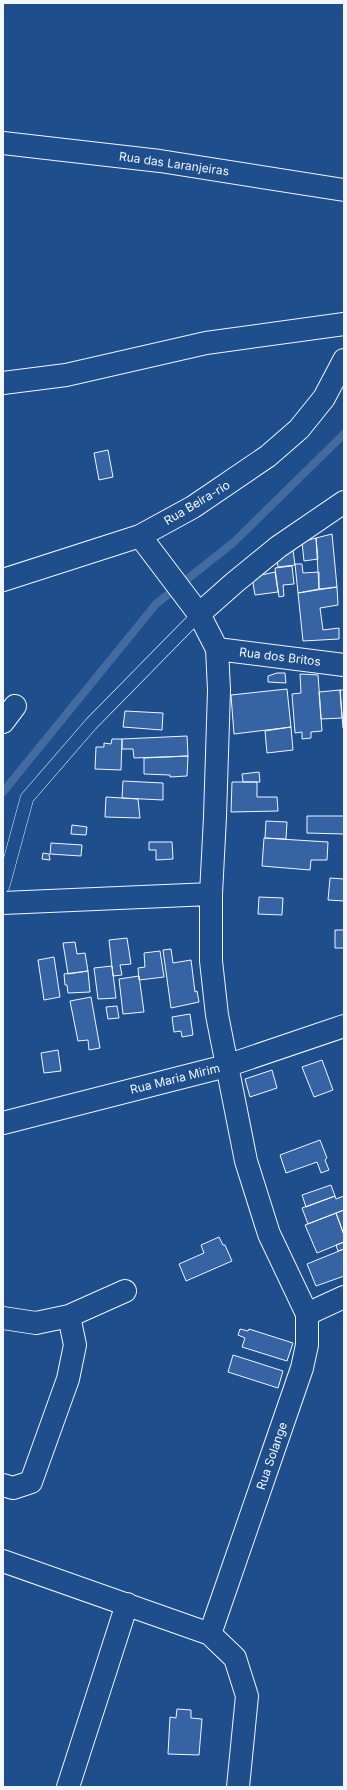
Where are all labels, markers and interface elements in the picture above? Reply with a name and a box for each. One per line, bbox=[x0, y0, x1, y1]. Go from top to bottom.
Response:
street label: Rua das Laranjeiras bbox=[118, 148, 230, 179]
street label: Rua Beira-rio bbox=[161, 477, 232, 528]
street label: Rua dos Britos bbox=[238, 644, 322, 669]
street label: Rua Maria Mirim bbox=[128, 1060, 221, 1097]
street label: Rua Solange bbox=[253, 1420, 290, 1492]

